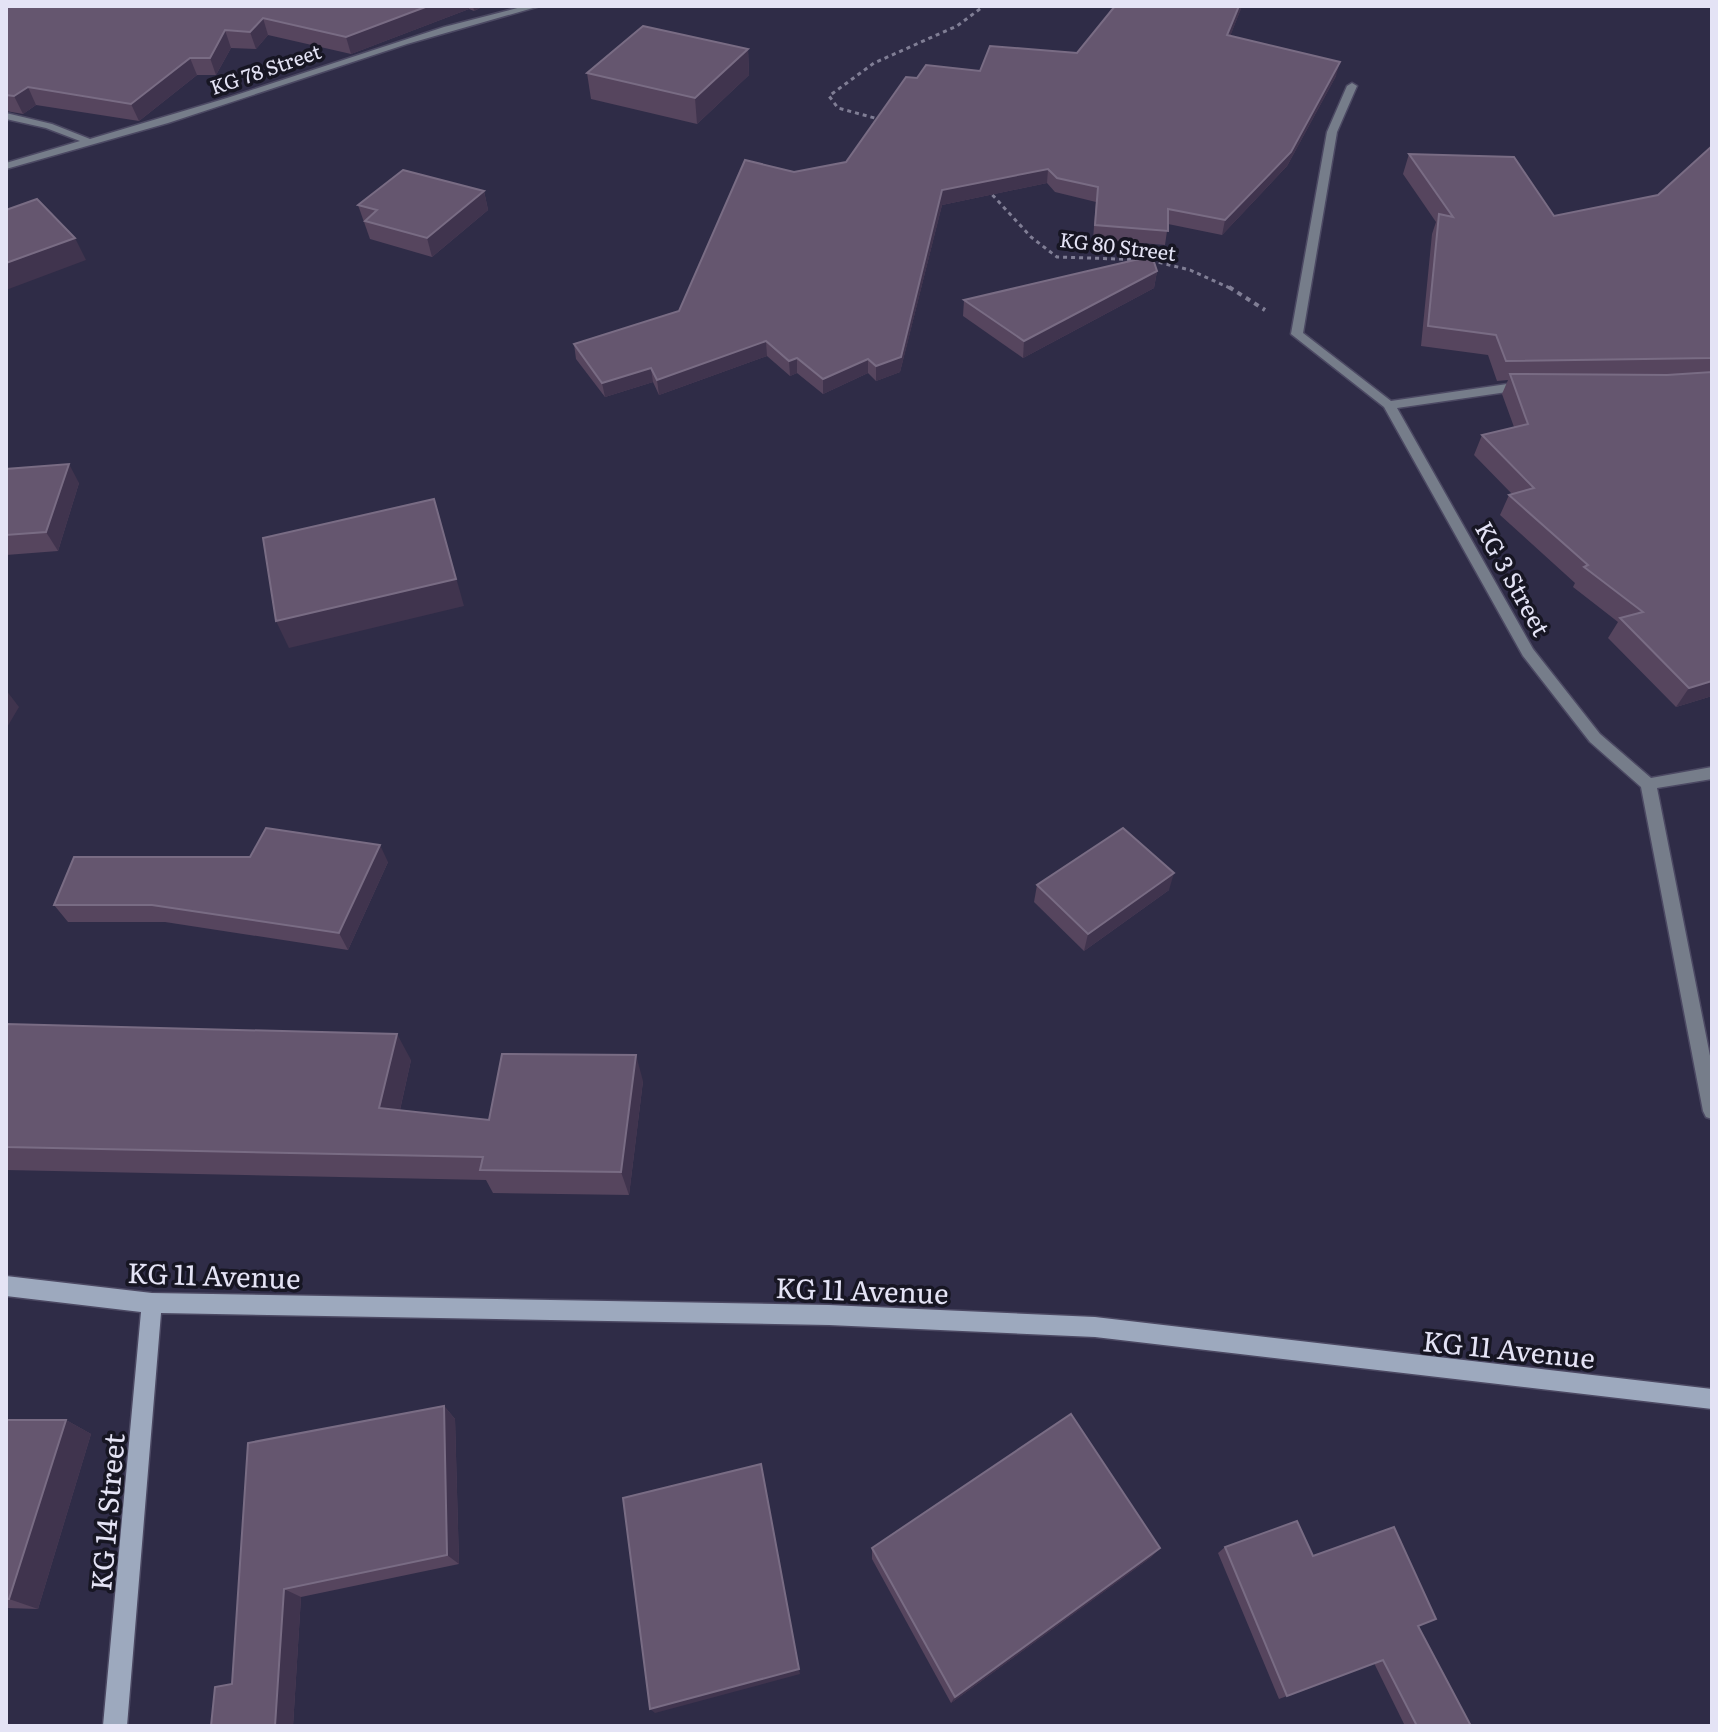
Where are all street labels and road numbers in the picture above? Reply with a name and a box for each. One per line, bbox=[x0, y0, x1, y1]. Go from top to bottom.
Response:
street label: KG 78 Street bbox=[205, 35, 325, 101]
street label: KG 80 Street bbox=[1058, 223, 1178, 267]
street label: KG 3 Street bbox=[1468, 514, 1560, 642]
street label: KG 11 Avenue bbox=[127, 1250, 301, 1298]
street label: KG 11 Avenue bbox=[775, 1265, 949, 1313]
street label: KG 11 Avenue bbox=[1421, 1318, 1597, 1378]
street label: KG 14 Street bbox=[78, 1431, 134, 1593]

